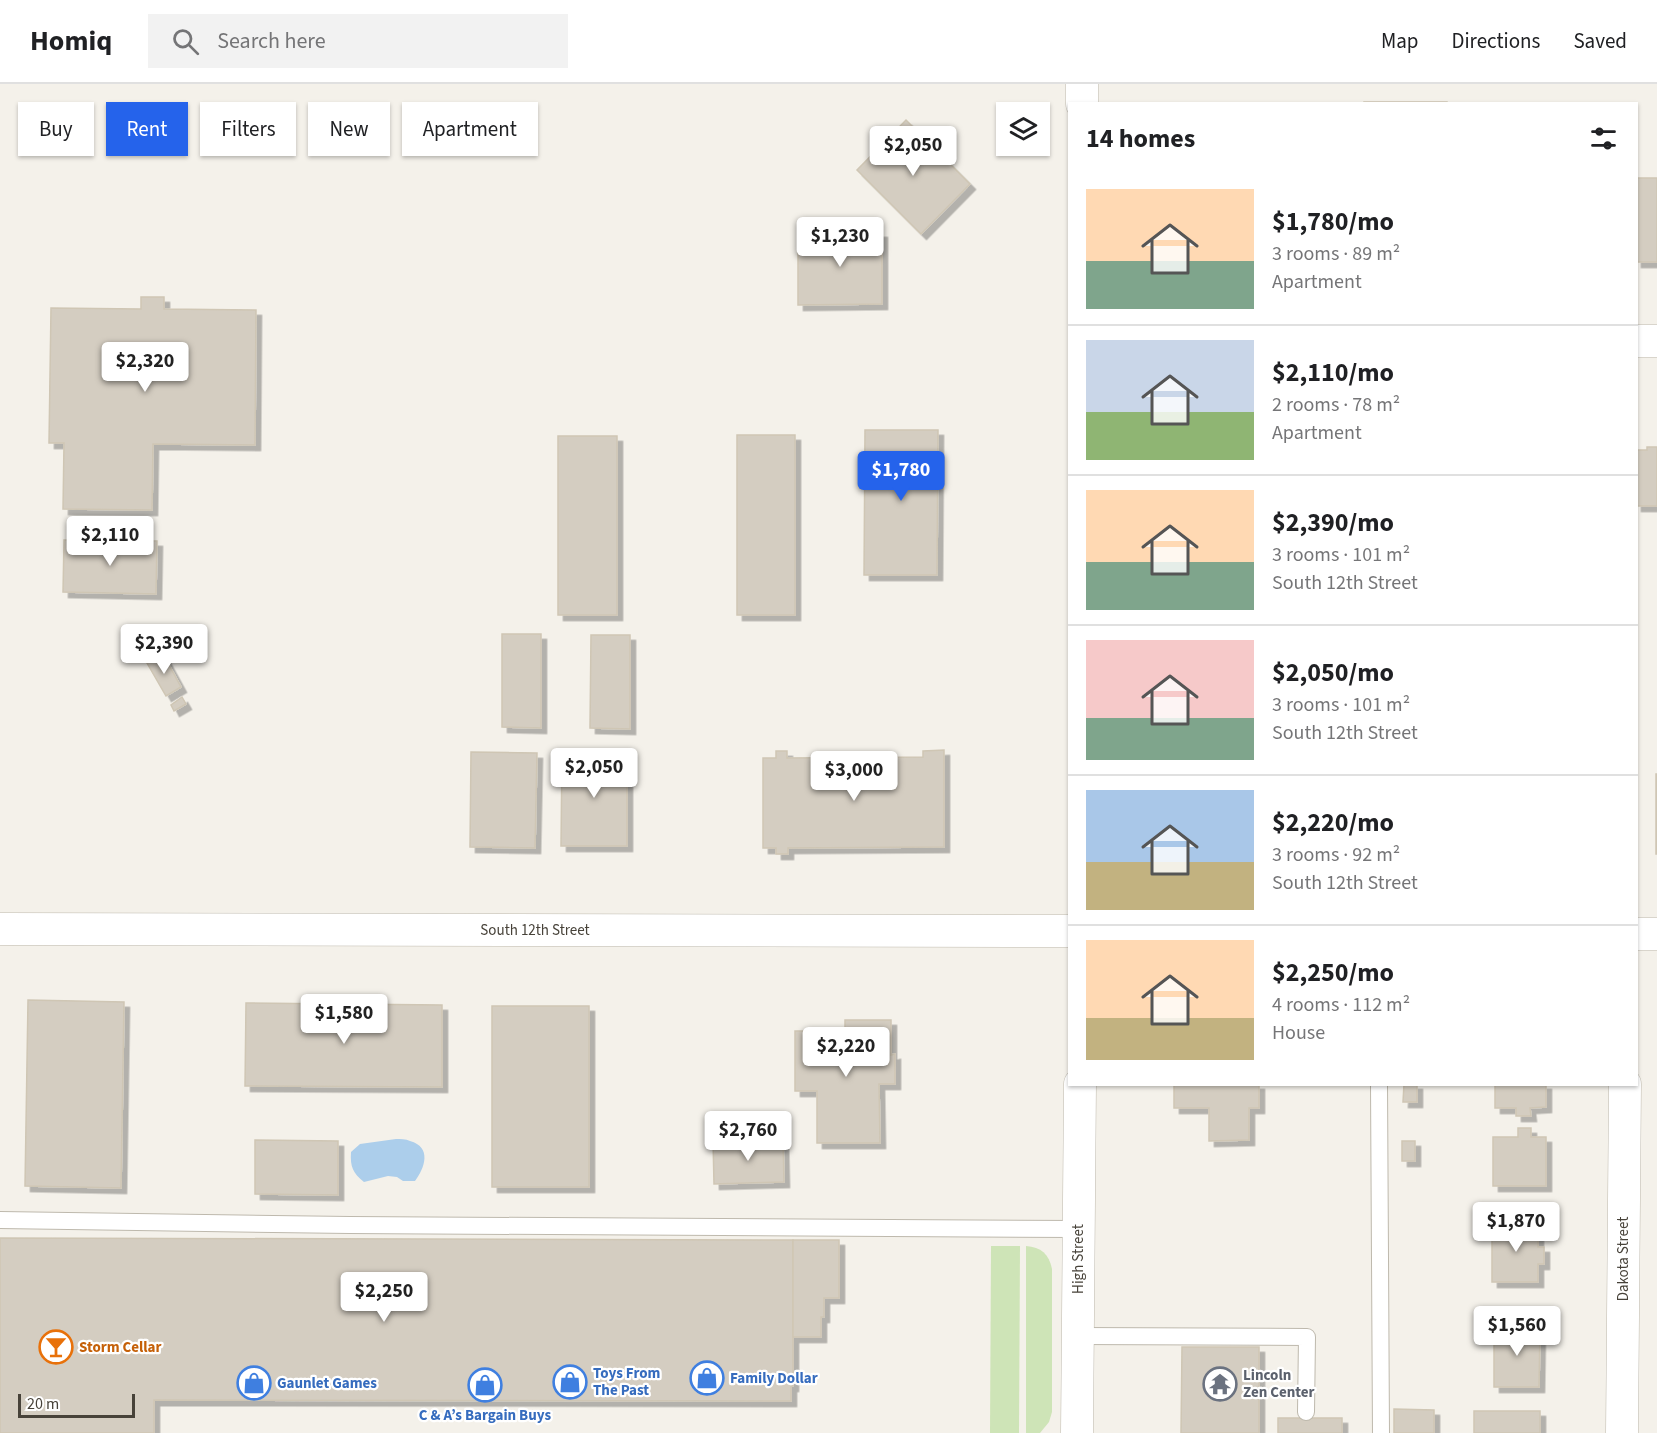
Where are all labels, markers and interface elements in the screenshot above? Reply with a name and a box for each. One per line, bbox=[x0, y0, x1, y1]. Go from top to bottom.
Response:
search box bbox=[148, 14, 568, 68]
text: Homiq bbox=[30, 21, 112, 61]
icon: search bbox=[169, 25, 202, 58]
text: Search here bbox=[217, 25, 326, 57]
text: Map bbox=[1381, 26, 1419, 56]
text: Directions bbox=[1452, 26, 1540, 56]
text: Saved bbox=[1573, 26, 1627, 56]
chip: Buy bbox=[18, 102, 94, 156]
chip: Rent bbox=[106, 102, 188, 156]
chip: Filters bbox=[200, 102, 296, 156]
chip: New bbox=[308, 102, 390, 156]
chip: Apartment bbox=[402, 102, 538, 156]
map controls bbox=[996, 102, 1050, 156]
button: layers bbox=[996, 102, 1050, 156]
text: 14 homes bbox=[1086, 120, 1195, 157]
icon: filters bbox=[1587, 122, 1620, 155]
pin: $2,050 bbox=[864, 126, 962, 177]
text: $2,050 bbox=[884, 131, 942, 159]
text: $1,780/mo bbox=[1272, 203, 1394, 240]
icon: home bbox=[1134, 213, 1206, 285]
pin: $1,230 bbox=[791, 217, 889, 268]
text: $1,230 bbox=[811, 222, 869, 250]
text: 3 rooms · 89 m² bbox=[1272, 240, 1400, 268]
text: Apartment bbox=[1272, 268, 1362, 296]
pin: $2,320 bbox=[96, 342, 194, 393]
text: $2,320 bbox=[116, 347, 174, 375]
text: $2,110/mo bbox=[1272, 354, 1394, 391]
icon: home bbox=[1134, 364, 1206, 436]
text: 2 rooms · 78 m² bbox=[1272, 391, 1400, 419]
text: Apartment bbox=[1272, 419, 1362, 447]
pin: $1,780 bbox=[852, 451, 950, 502]
text: $1,780 bbox=[872, 456, 930, 484]
text: $2,390/mo bbox=[1272, 504, 1394, 541]
icon: home bbox=[1134, 514, 1206, 586]
pin: $2,110 bbox=[61, 516, 159, 567]
text: $2,110 bbox=[81, 521, 139, 549]
text: 3 rooms · 101 m² bbox=[1272, 541, 1410, 569]
text: South 12th Street bbox=[1272, 569, 1418, 597]
pin: $2,390 bbox=[115, 624, 213, 675]
text: $2,390 bbox=[135, 629, 193, 657]
text: $2,050/mo bbox=[1272, 654, 1394, 691]
icon: home bbox=[1134, 664, 1206, 736]
text: 3 rooms · 101 m² bbox=[1272, 691, 1410, 719]
text: South 12th Street bbox=[1272, 719, 1418, 747]
pin: $2,050 bbox=[545, 748, 643, 799]
pin: $3,000 bbox=[805, 751, 903, 802]
text: $2,050 bbox=[565, 753, 623, 781]
text: $3,000 bbox=[825, 756, 883, 784]
text: $2,220/mo bbox=[1272, 804, 1394, 841]
icon: home bbox=[1134, 814, 1206, 886]
text: 3 rooms · 92 m² bbox=[1272, 841, 1400, 869]
text: South 12th Street bbox=[1272, 869, 1418, 897]
street label: South 12th Street bbox=[480, 920, 590, 941]
text: $2,250/mo bbox=[1272, 954, 1394, 991]
icon: home bbox=[1134, 964, 1206, 1036]
text: 4 rooms · 112 m² bbox=[1272, 991, 1410, 1019]
pin: $1,580 bbox=[295, 994, 393, 1045]
text: $1,580 bbox=[315, 999, 373, 1027]
text: House bbox=[1272, 1019, 1325, 1047]
pin: $2,220 bbox=[797, 1027, 895, 1078]
text: $2,220 bbox=[817, 1032, 875, 1060]
pin: $2,760 bbox=[699, 1111, 797, 1162]
text: $2,760 bbox=[719, 1116, 777, 1144]
pin: $1,870 bbox=[1467, 1202, 1565, 1253]
text: $1,870 bbox=[1487, 1207, 1545, 1235]
street label: Dakota Street bbox=[1613, 1217, 1634, 1301]
street label: High Street bbox=[1068, 1224, 1089, 1294]
pin: $2,250 bbox=[335, 1272, 433, 1323]
text: $2,250 bbox=[355, 1277, 413, 1305]
pin: $1,560 bbox=[1468, 1306, 1566, 1357]
text: $1,560 bbox=[1488, 1311, 1546, 1339]
bar icon: Storm Cellar bbox=[38, 1329, 74, 1365]
place label: Storm Cellar bbox=[79, 1337, 162, 1358]
shop icon: Family Dollar bbox=[689, 1360, 725, 1396]
place label: Toys From The Past bbox=[593, 1363, 660, 1401]
shop icon: Toys From The Past bbox=[552, 1364, 588, 1400]
shop icon: Gaunlet Games bbox=[236, 1365, 272, 1401]
place label: Lincoln Zen Center bbox=[1243, 1365, 1315, 1403]
temple icon: Lincoln Zen Center bbox=[1202, 1366, 1238, 1402]
shop icon: C & A’s Bargain Buys bbox=[467, 1367, 503, 1403]
place label: Family Dollar bbox=[730, 1368, 818, 1389]
place label: Gaunlet Games bbox=[277, 1373, 377, 1394]
scale bar bbox=[18, 1391, 135, 1418]
text: 20 m bbox=[27, 1393, 59, 1415]
place label: C & A’s Bargain Buys bbox=[419, 1405, 552, 1426]

